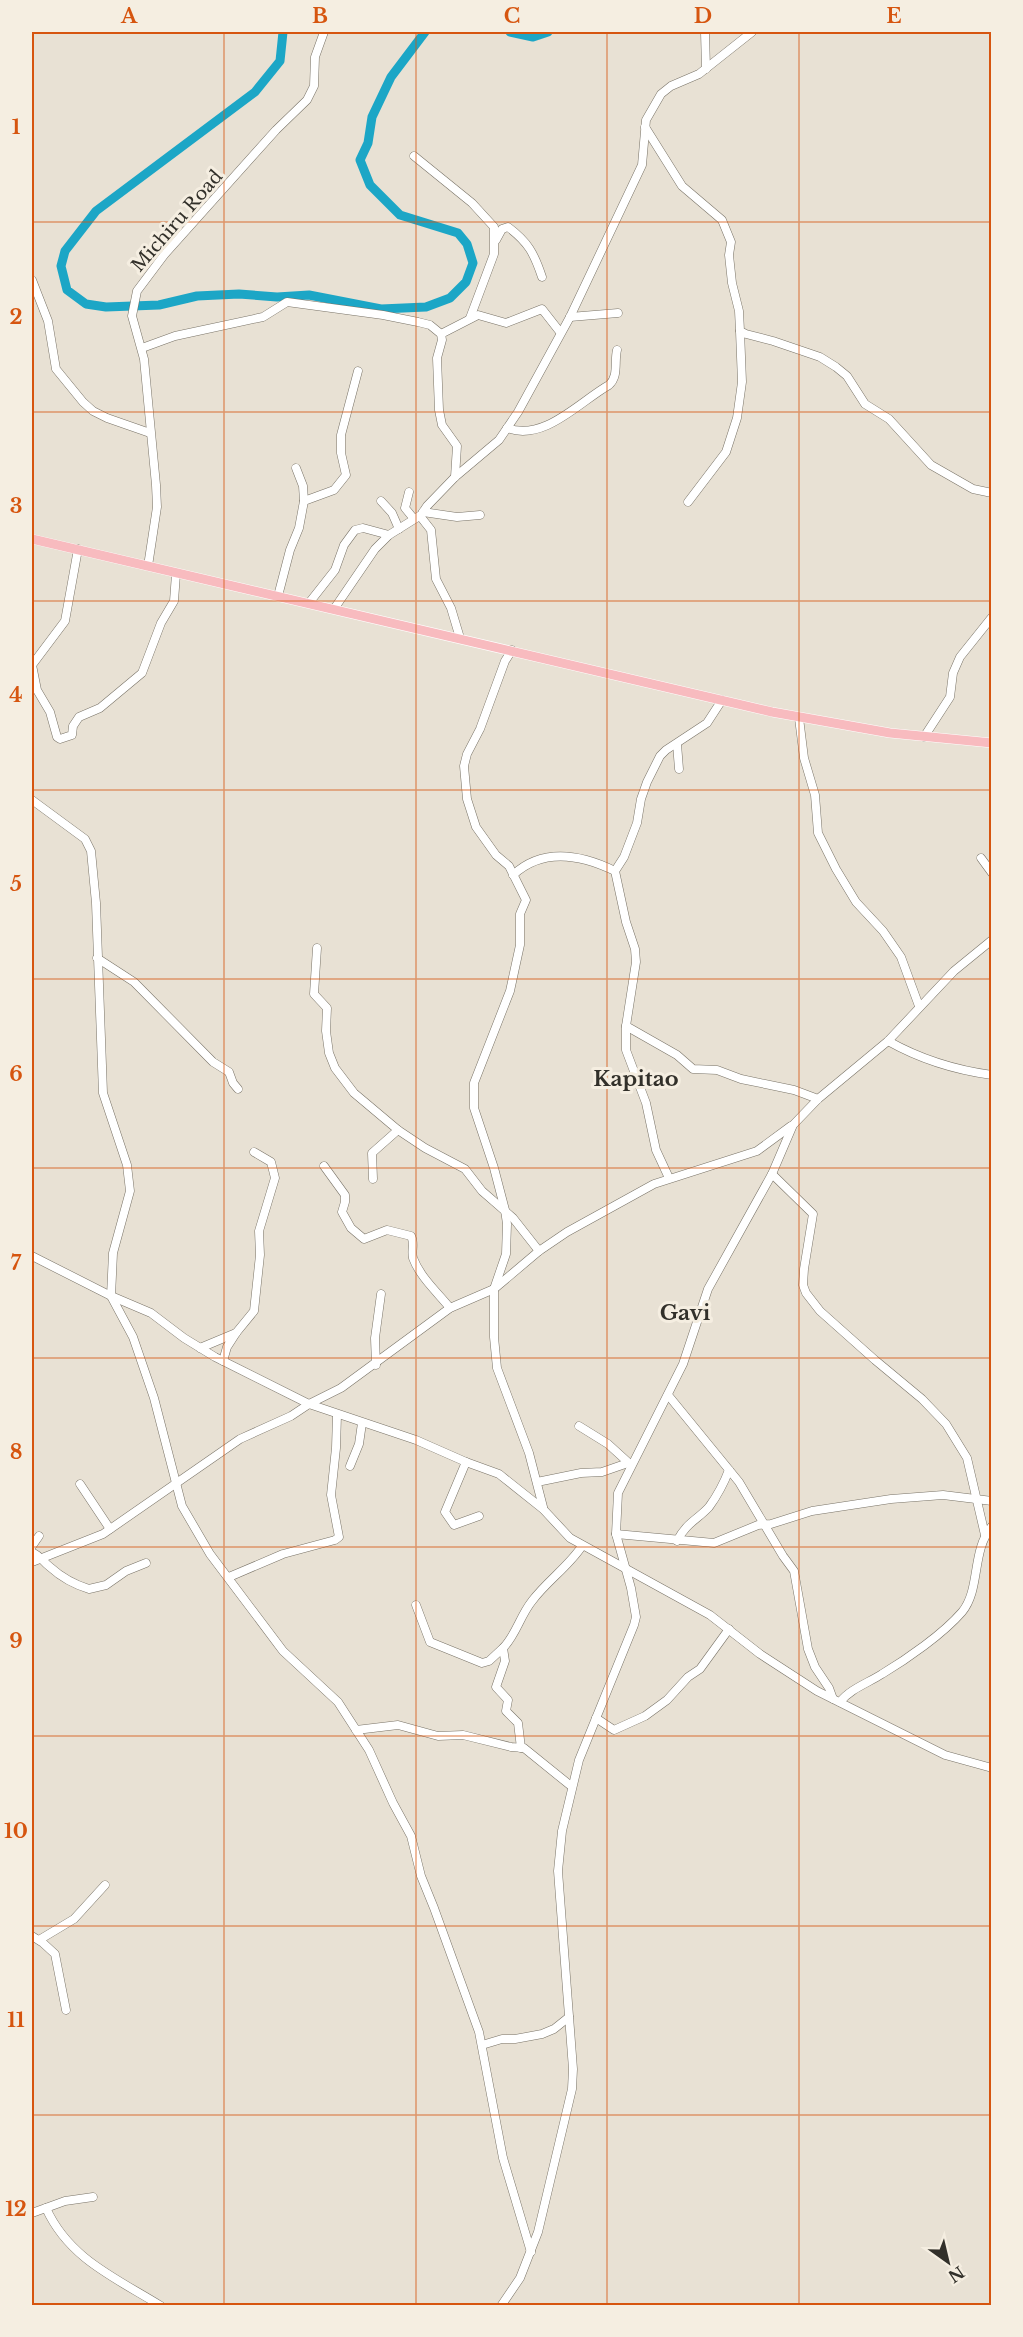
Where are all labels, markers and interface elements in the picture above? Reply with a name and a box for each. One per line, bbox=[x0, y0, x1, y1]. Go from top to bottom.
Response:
text: A bbox=[120, 4, 138, 28]
text: B bbox=[312, 4, 328, 28]
text: C bbox=[504, 4, 520, 28]
text: D bbox=[694, 4, 712, 28]
text: E bbox=[886, 4, 902, 28]
text: 1 bbox=[12, 115, 21, 139]
street label: Michiru Road bbox=[127, 166, 227, 276]
text: 2 bbox=[9, 305, 23, 329]
text: 3 bbox=[10, 494, 22, 518]
text: 4 bbox=[9, 683, 23, 707]
text: 5 bbox=[10, 872, 22, 896]
text: 6 bbox=[9, 1062, 23, 1086]
district label: Kapitao bbox=[593, 1066, 679, 1092]
text: 7 bbox=[11, 1251, 22, 1275]
district label: Gavi bbox=[660, 1300, 711, 1326]
text: 8 bbox=[10, 1440, 22, 1464]
text: 9 bbox=[9, 1629, 23, 1653]
text: 10 bbox=[4, 1819, 28, 1843]
text: 11 bbox=[7, 2008, 25, 2032]
text: 12 bbox=[5, 2197, 27, 2221]
north arrow bbox=[918, 2232, 978, 2292]
text: N bbox=[945, 2262, 968, 2287]

